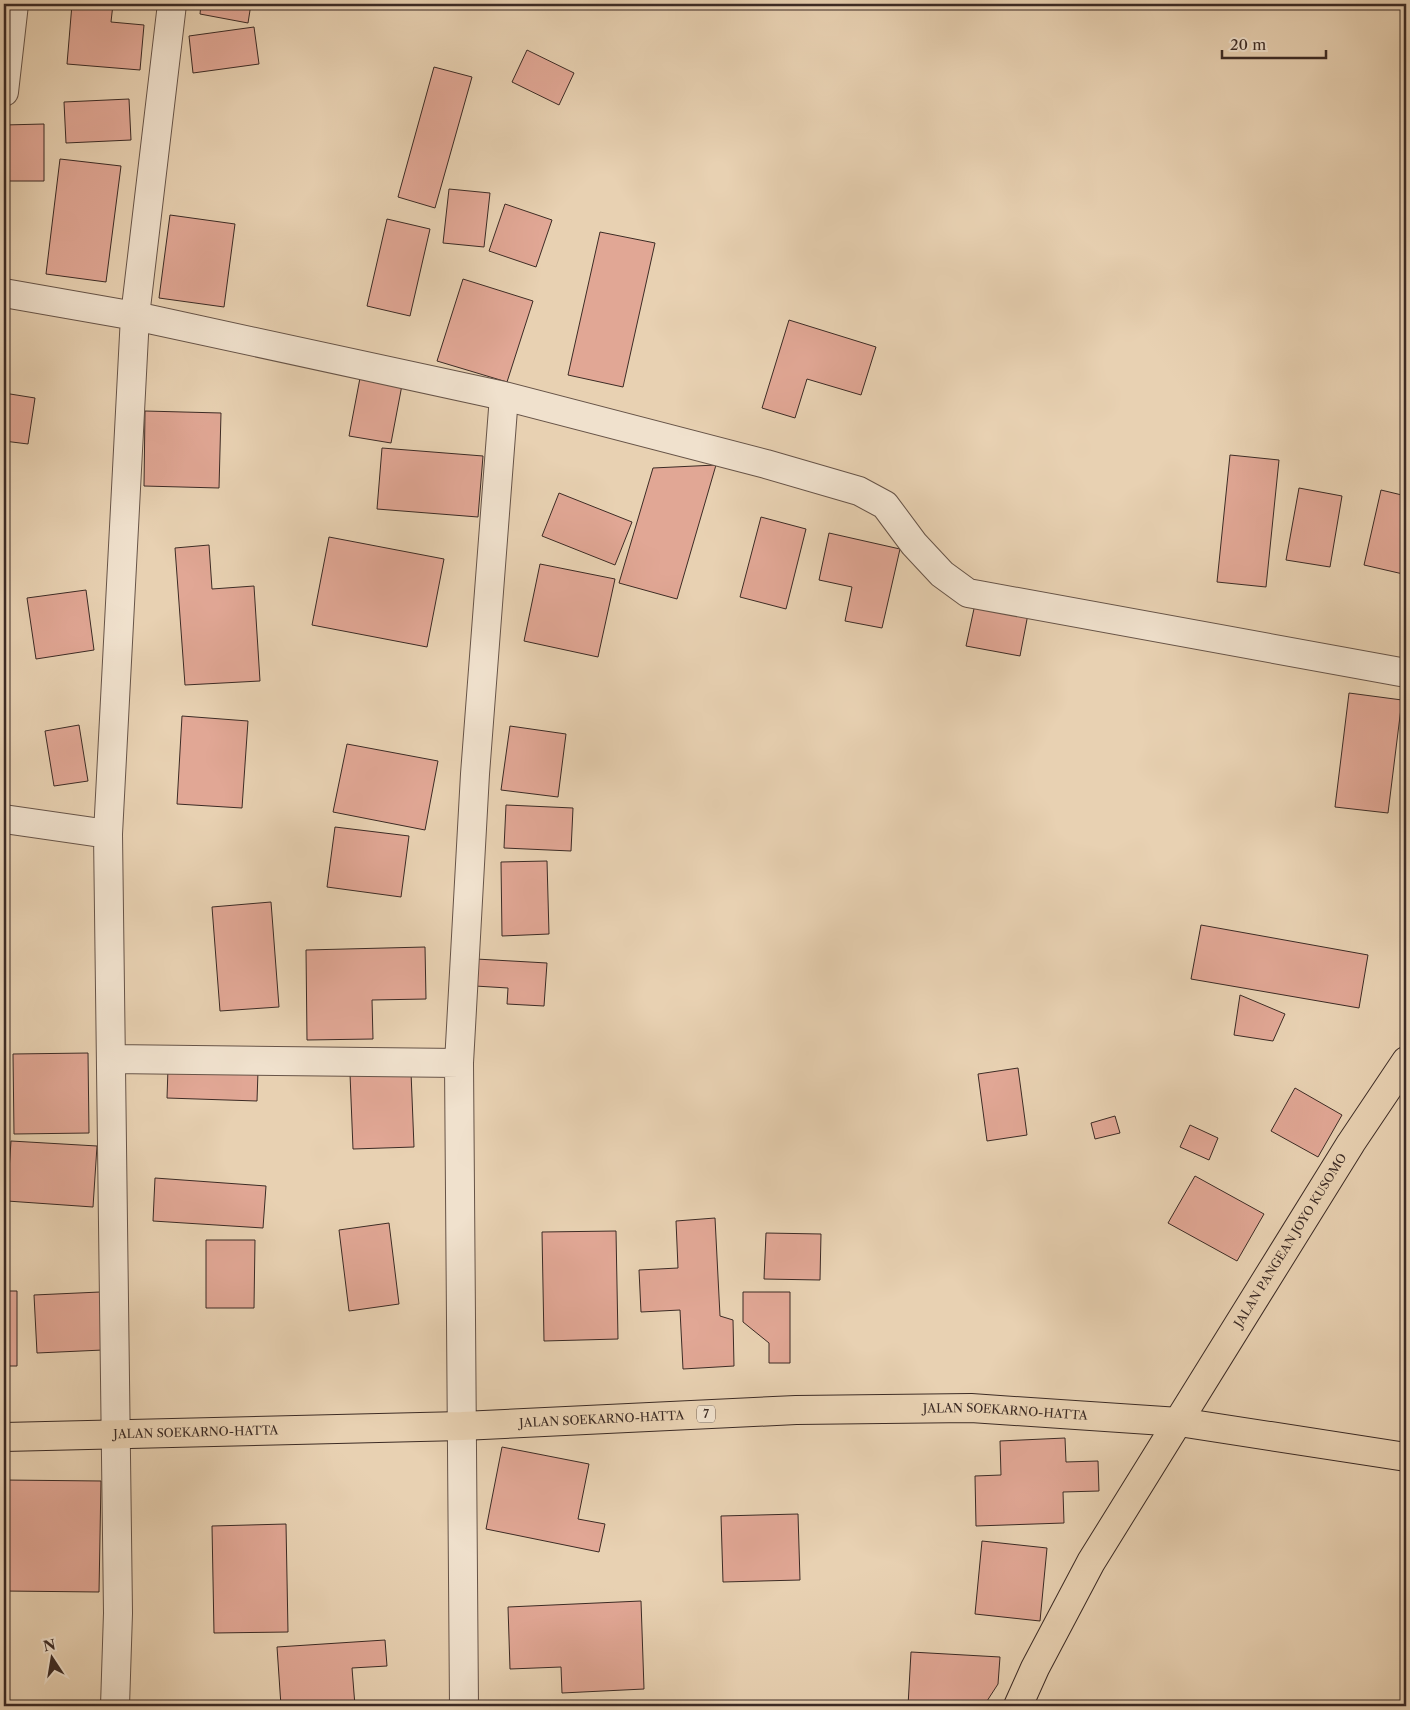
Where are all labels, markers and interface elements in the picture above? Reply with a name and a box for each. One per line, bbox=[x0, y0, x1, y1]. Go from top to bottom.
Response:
scale bar bbox=[1222, 28, 1326, 60]
text: 20 m bbox=[1230, 35, 1266, 54]
street label: JALAN PANGEAN JOYO KUSOMO bbox=[1230, 1151, 1350, 1331]
street label: JALAN SOEKARNO-HATTA bbox=[921, 1400, 1089, 1423]
road number: 7 bbox=[697, 1406, 715, 1422]
street label: JALAN SOEKARNO-HATTA bbox=[517, 1407, 686, 1430]
street label: JALAN SOEKARNO-HATTA bbox=[111, 1422, 280, 1441]
north arrow bbox=[28, 1632, 78, 1682]
text: N bbox=[41, 1635, 57, 1655]

